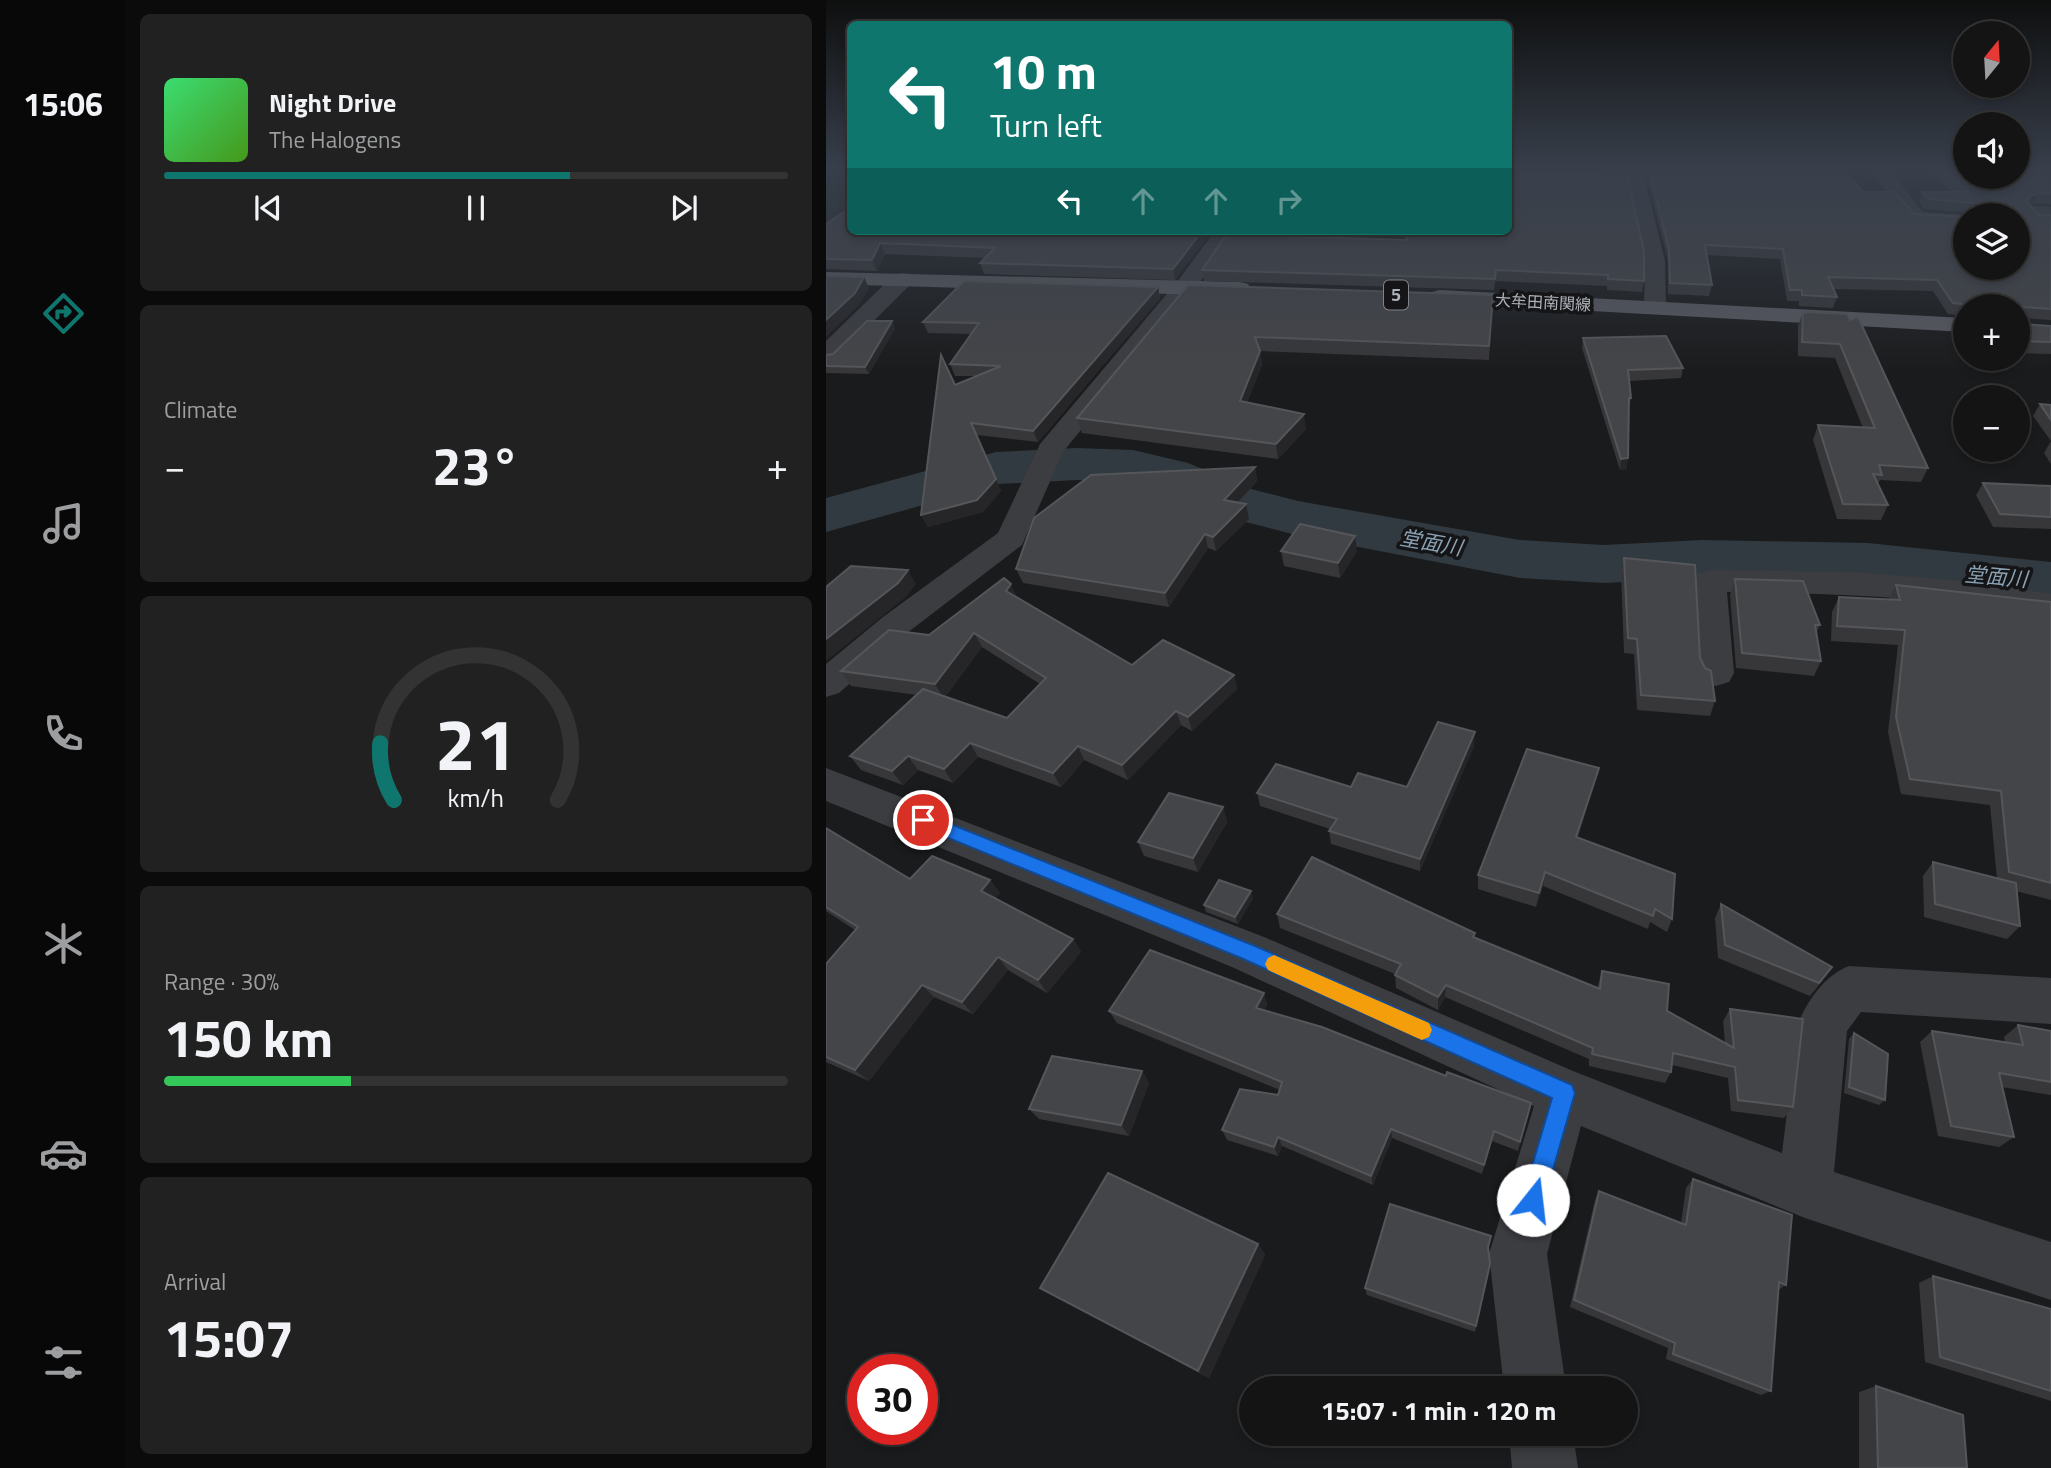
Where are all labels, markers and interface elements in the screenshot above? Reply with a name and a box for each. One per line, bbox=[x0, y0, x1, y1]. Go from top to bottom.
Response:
north arrow bbox=[1953, 21, 2030, 98]
map controls bbox=[1953, 21, 2030, 462]
text: 10 m bbox=[990, 33, 1097, 108]
icon: left bbox=[875, 49, 966, 140]
text: 15:06 bbox=[23, 80, 103, 128]
text: Night Drive bbox=[269, 83, 396, 122]
text: Turn left bbox=[990, 101, 1102, 149]
button: sound bbox=[1953, 112, 2030, 189]
text: The Halogens bbox=[269, 122, 401, 157]
icon: left bbox=[1051, 182, 1089, 220]
icon: ahead bbox=[1124, 182, 1162, 220]
icon: ahead bbox=[1197, 182, 1235, 220]
icon: right bbox=[1270, 182, 1308, 220]
icon: previous bbox=[249, 189, 287, 227]
icon: pause bbox=[457, 189, 495, 227]
icon: next bbox=[665, 189, 703, 227]
button: layers bbox=[1953, 203, 2030, 280]
road number: 5 bbox=[1384, 281, 1408, 310]
street label: 大牟田南関線 bbox=[1494, 288, 1592, 316]
icon: directions bbox=[39, 289, 88, 338]
button: + bbox=[1953, 294, 2030, 371]
button: − bbox=[1953, 385, 2030, 462]
text: Climate bbox=[164, 392, 237, 427]
text: 23° bbox=[432, 426, 520, 505]
text: − bbox=[164, 437, 185, 495]
text: + bbox=[767, 437, 788, 495]
icon: music bbox=[39, 499, 88, 548]
water label: 堂面川 bbox=[1397, 521, 1467, 564]
water label: 堂面川 bbox=[1963, 557, 2031, 595]
text: 21 bbox=[435, 688, 517, 798]
icon: phone bbox=[39, 709, 88, 758]
text: km/h bbox=[448, 779, 504, 817]
pin bbox=[893, 790, 953, 850]
icon: arrive bbox=[904, 801, 942, 839]
icon: climate bbox=[39, 919, 88, 968]
text: Range · 30% bbox=[164, 964, 279, 999]
text: 150 km bbox=[164, 998, 333, 1077]
icon: car bbox=[39, 1129, 88, 1178]
position arrow bbox=[1496, 1163, 1570, 1237]
text: Arrival bbox=[164, 1264, 226, 1299]
text: 15:07 bbox=[164, 1298, 294, 1377]
icon: filters bbox=[39, 1338, 88, 1387]
speed limit sign: 30 bbox=[847, 1354, 938, 1445]
text: 15:07 · 1 min · 120 m bbox=[1321, 1391, 1556, 1430]

